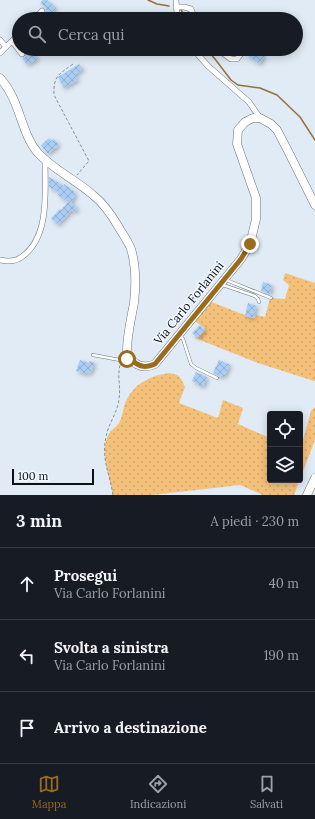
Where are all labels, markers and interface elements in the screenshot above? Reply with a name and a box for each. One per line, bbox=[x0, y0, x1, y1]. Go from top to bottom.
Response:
search box bbox=[12, 12, 303, 56]
icon: search bbox=[26, 23, 48, 45]
text: Cerca qui bbox=[58, 25, 124, 44]
route end bbox=[241, 235, 259, 253]
street label: Via Carlo Forlanini bbox=[150, 258, 227, 348]
route start bbox=[118, 350, 136, 368]
map controls bbox=[267, 411, 303, 483]
button: locate bbox=[267, 411, 303, 447]
button: layers bbox=[267, 447, 303, 483]
scale bar bbox=[12, 467, 94, 486]
text: 100 m bbox=[18, 469, 48, 483]
text: 3 min bbox=[16, 510, 62, 532]
text: A piedi · 230 m bbox=[210, 513, 299, 530]
text: Prosegui bbox=[54, 566, 117, 585]
icon: ahead bbox=[16, 573, 38, 595]
text: 40 m bbox=[269, 575, 299, 592]
text: Via Carlo Forlanini bbox=[54, 585, 165, 602]
text: Svolta a sinistra bbox=[54, 638, 169, 657]
icon: left bbox=[16, 645, 38, 667]
text: 190 m bbox=[264, 647, 299, 664]
text: Via Carlo Forlanini bbox=[54, 657, 165, 674]
icon: arrive bbox=[16, 717, 38, 739]
text: Arrivo a destinazione bbox=[54, 718, 207, 737]
tab: Mappa bbox=[32, 773, 66, 811]
tab: Indicazioni bbox=[130, 773, 186, 811]
tab: Salvati bbox=[250, 773, 283, 811]

